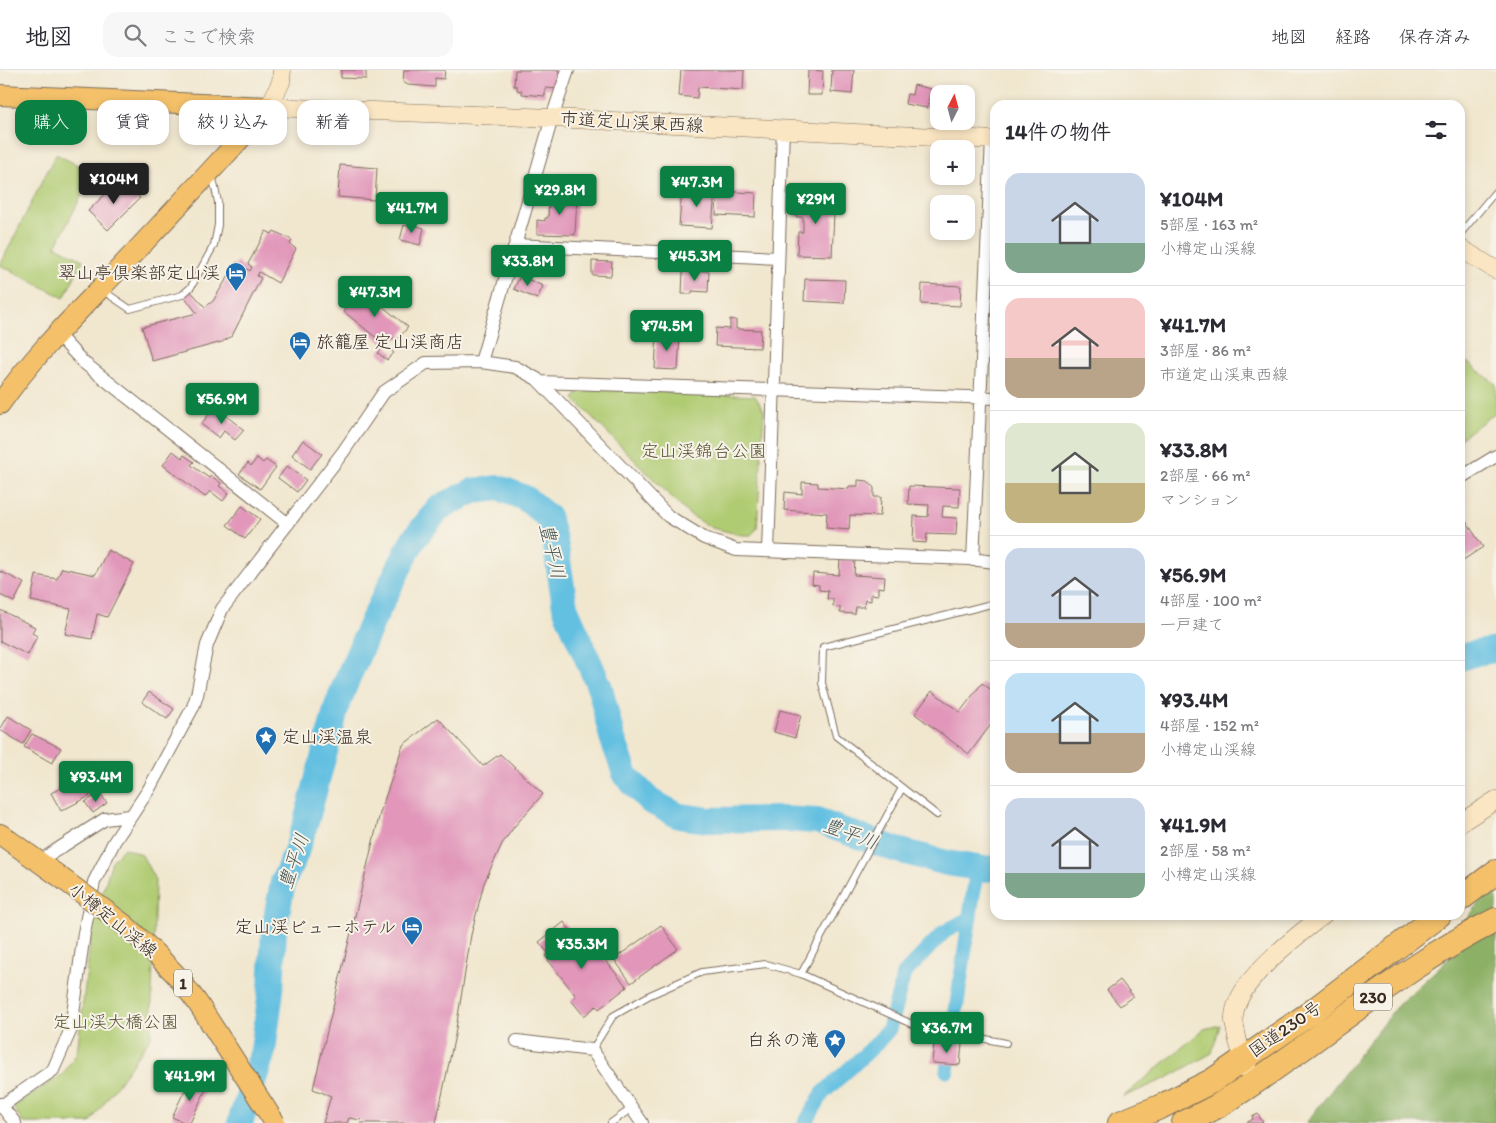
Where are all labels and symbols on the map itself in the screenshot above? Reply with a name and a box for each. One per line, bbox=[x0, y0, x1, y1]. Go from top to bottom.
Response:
north arrow bbox=[930, 85, 975, 130]
street label: 市道定山渓東西線 bbox=[560, 107, 704, 137]
pin: ¥104M bbox=[79, 162, 149, 205]
pin: ¥47.3M bbox=[656, 166, 738, 208]
pin: ¥29.8M bbox=[519, 174, 601, 216]
pin: ¥29M bbox=[786, 182, 846, 225]
pin: ¥41.7M bbox=[371, 191, 453, 234]
pin: ¥45.3M bbox=[654, 240, 736, 282]
pin: ¥33.8M bbox=[487, 244, 569, 287]
hotel icon: 翠山亭倶楽部定山渓 bbox=[224, 261, 248, 292]
place label: 翠山亭倶楽部定山渓 bbox=[58, 262, 220, 284]
pin: ¥47.3M bbox=[334, 276, 416, 318]
pin: ¥74.5M bbox=[626, 310, 708, 352]
hotel icon: 旅籠屋 定山渓商店 bbox=[288, 330, 312, 361]
place label: 旅籠屋 定山渓商店 bbox=[316, 331, 464, 353]
pin: ¥56.9M bbox=[181, 382, 263, 425]
park label: 定山渓錦台公園 bbox=[641, 440, 767, 462]
water label: 豊平川 bbox=[535, 521, 570, 581]
place icon: 定山渓温泉 bbox=[254, 725, 278, 756]
place label: 定山渓温泉 bbox=[282, 726, 372, 748]
pin: ¥93.4M bbox=[55, 760, 137, 803]
water label: 豊平川 bbox=[820, 813, 882, 854]
water label: 豊平川 bbox=[273, 830, 314, 892]
street label: 小樽定山渓線 bbox=[64, 877, 162, 963]
hotel icon: 定山渓ビューホテル bbox=[400, 915, 424, 946]
place label: 定山渓ビューホテル bbox=[235, 916, 396, 938]
pin: ¥35.3M bbox=[541, 928, 623, 970]
road number: 1 bbox=[174, 970, 192, 996]
road number: 230 bbox=[1354, 984, 1392, 1010]
street label: 国道230号 bbox=[1244, 996, 1326, 1062]
park label: 定山渓大橋公園 bbox=[53, 1011, 179, 1033]
pin: ¥36.7M bbox=[906, 1012, 988, 1054]
place icon: 白糸の滝 bbox=[823, 1028, 847, 1059]
place label: 白糸の滝 bbox=[747, 1029, 819, 1051]
pin: ¥41.9M bbox=[149, 1060, 231, 1102]

